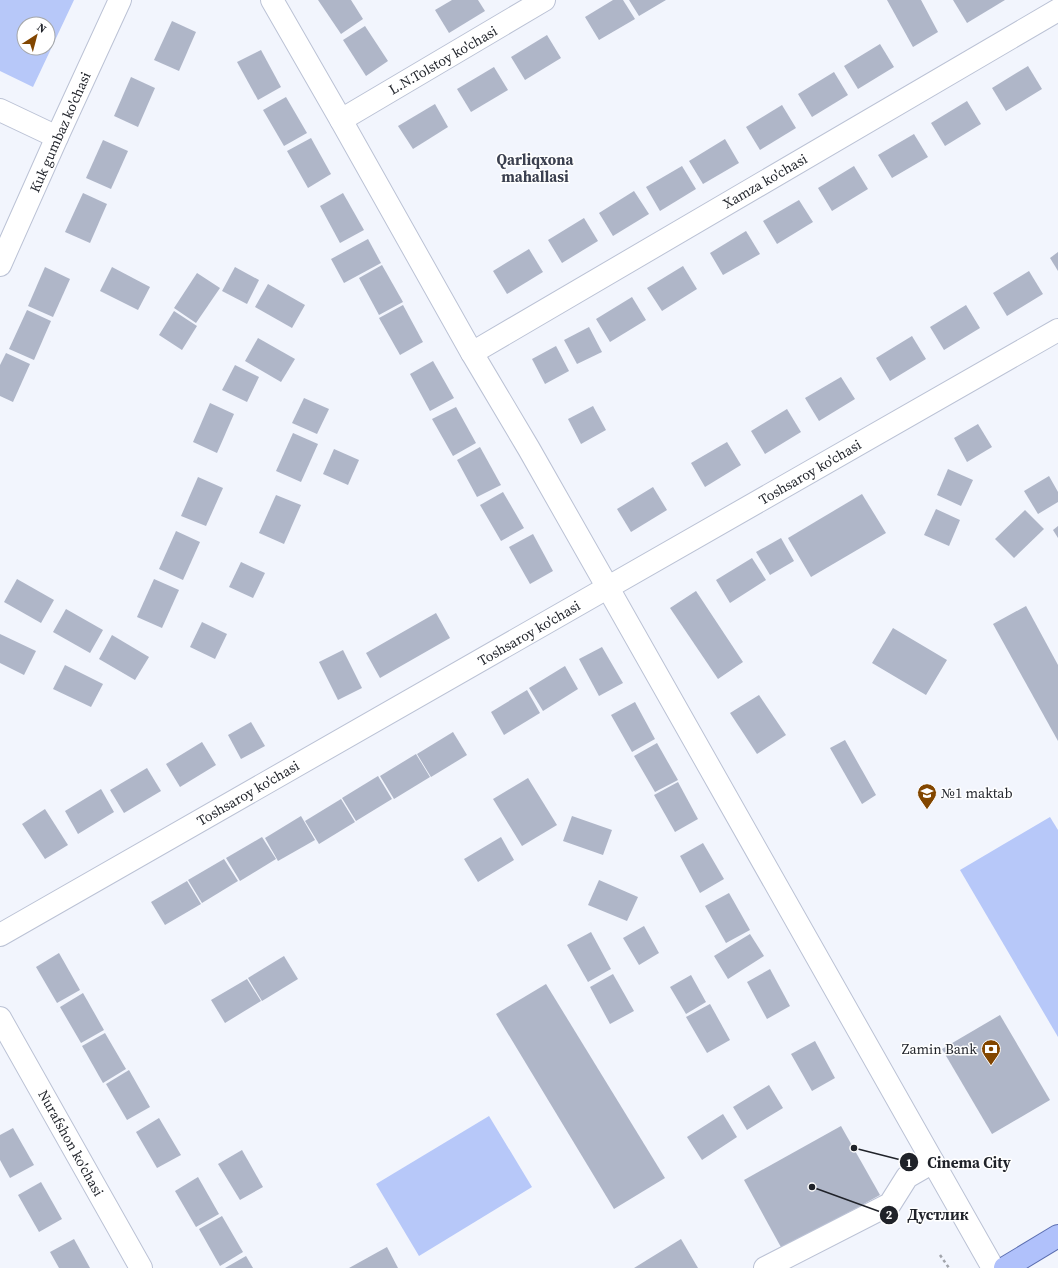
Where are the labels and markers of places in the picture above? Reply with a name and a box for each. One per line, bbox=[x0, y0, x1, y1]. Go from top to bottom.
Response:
school or university icon: №1 maktab bbox=[916, 782, 938, 810]
place label: №1 maktab bbox=[941, 783, 1013, 803]
bank icon: Zamin Bank bbox=[980, 1038, 1002, 1066]
place label: Zamin Bank bbox=[902, 1039, 977, 1059]
callout: Cinema City bbox=[899, 1149, 1019, 1176]
callout: Дустлик bbox=[879, 1202, 976, 1229]

